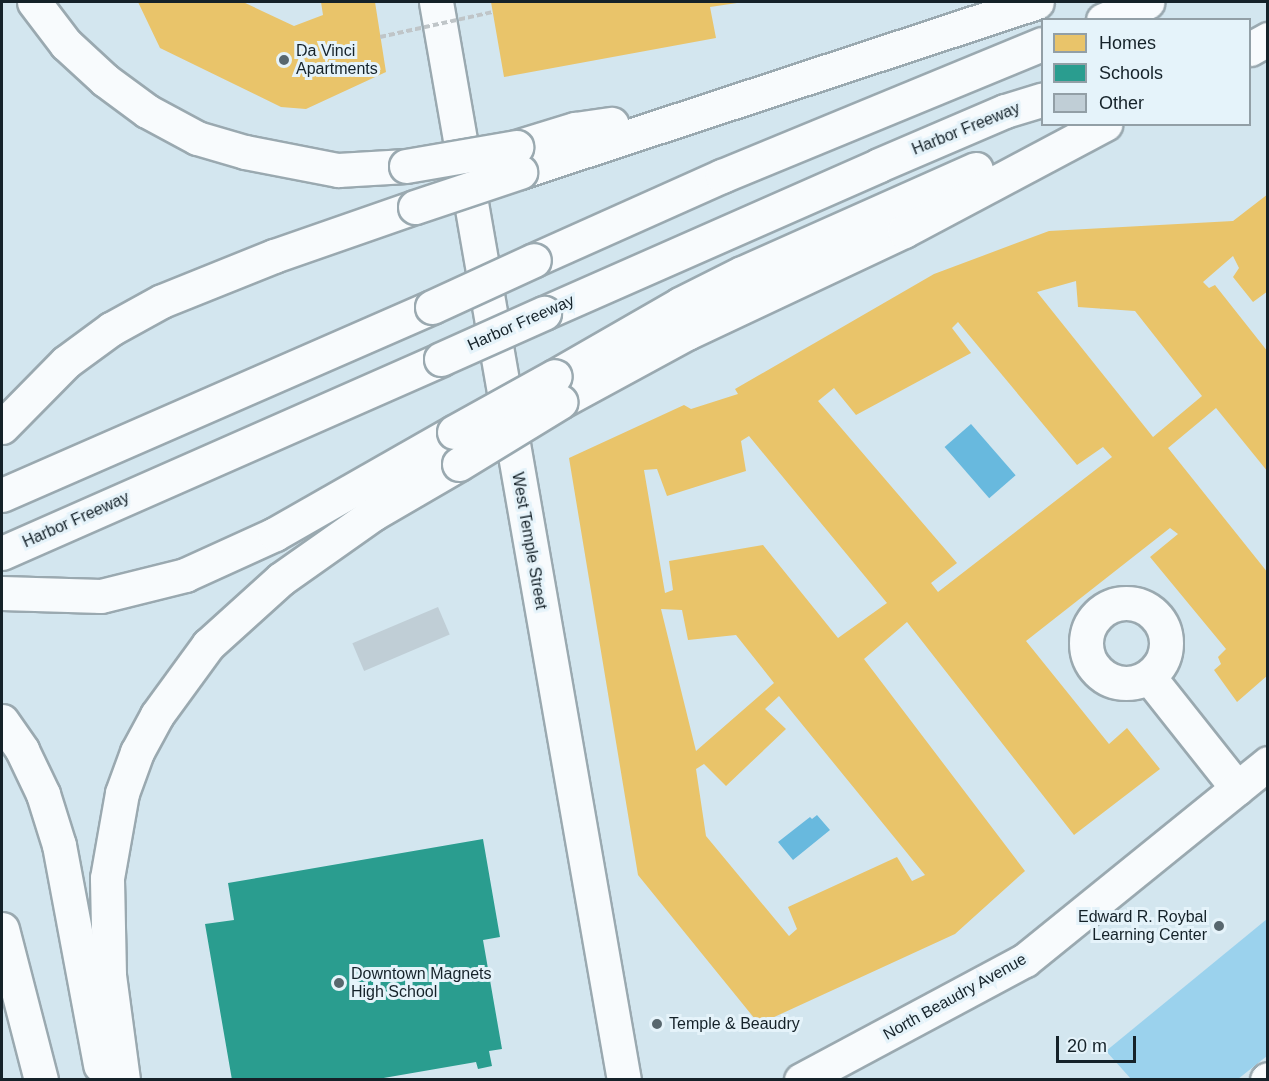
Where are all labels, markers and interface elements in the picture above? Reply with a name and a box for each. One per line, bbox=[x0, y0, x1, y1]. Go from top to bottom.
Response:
legend bbox=[1041, 18, 1251, 126]
text: Homes bbox=[1099, 33, 1156, 53]
place label: Da Vinci Apartments bbox=[296, 41, 378, 79]
marker: Da Vinci Apartments bbox=[277, 53, 291, 67]
text: Schools bbox=[1099, 63, 1163, 83]
text: Other bbox=[1099, 93, 1144, 113]
street label: Harbor Freeway bbox=[909, 99, 1023, 159]
street label: Harbor Freeway bbox=[465, 291, 577, 355]
street label: West Temple Street bbox=[507, 471, 551, 611]
street label: Harbor Freeway bbox=[20, 488, 132, 552]
place label: Edward R. Roybal Learning Center bbox=[1078, 907, 1207, 945]
marker: Edward R. Roybal Learning Center bbox=[1212, 919, 1226, 933]
street label: North Beaudry Avenue bbox=[880, 949, 1030, 1045]
place label: Downtown Magnets High School bbox=[351, 964, 492, 1002]
marker: Downtown Magnets High School bbox=[332, 976, 346, 990]
place label: Temple & Beaudry bbox=[669, 1014, 800, 1034]
marker: Temple & Beaudry bbox=[650, 1017, 664, 1031]
scale bar bbox=[1059, 1024, 1138, 1062]
text: 20 m bbox=[1067, 1036, 1107, 1056]

